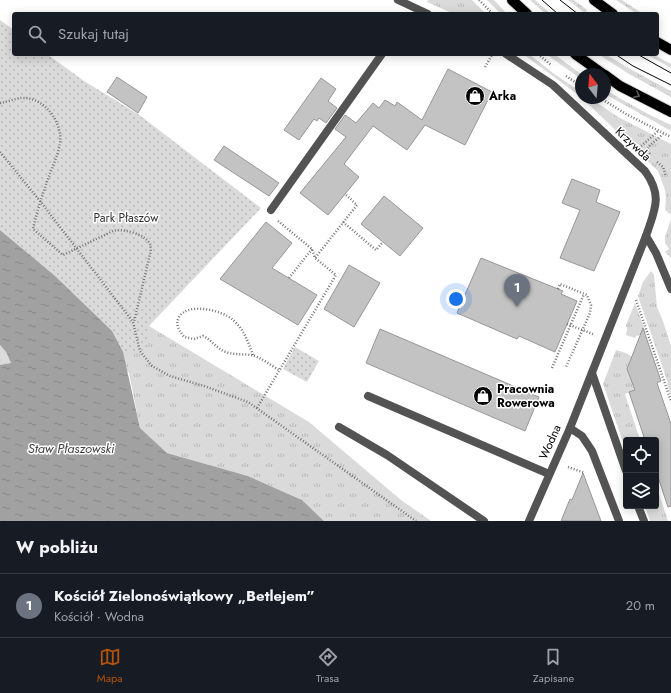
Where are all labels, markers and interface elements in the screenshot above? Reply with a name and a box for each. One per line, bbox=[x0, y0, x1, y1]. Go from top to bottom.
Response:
search box bbox=[12, 12, 659, 56]
icon: search bbox=[26, 23, 48, 45]
text: Szukaj tutaj bbox=[58, 23, 129, 45]
north arrow bbox=[575, 68, 611, 104]
shop icon: Arka bbox=[464, 85, 486, 107]
place label: Arka bbox=[488, 87, 516, 105]
one-way arrow bbox=[633, 90, 641, 98]
street label: Krzywda bbox=[611, 123, 655, 166]
park label: Park Płaszów bbox=[94, 209, 159, 227]
pin: 1 bbox=[504, 274, 530, 307]
your location bbox=[446, 289, 466, 309]
place label: Pracownia Rowerowa bbox=[497, 380, 555, 412]
shop icon: Pracownia Rowerowa bbox=[472, 385, 494, 407]
street label: Wodna bbox=[534, 422, 566, 462]
map controls bbox=[623, 437, 659, 509]
button: locate bbox=[623, 437, 659, 473]
water label: Staw Płaszowski bbox=[28, 439, 115, 458]
button: layers bbox=[623, 473, 659, 509]
text: W pobliżu bbox=[16, 535, 98, 559]
text: Kościół Zielonoświątkowy „Betlejem” bbox=[54, 585, 315, 607]
text: 1 bbox=[26, 596, 32, 615]
text: 20 m bbox=[626, 596, 655, 615]
text: Kościół · Wodna bbox=[54, 607, 144, 626]
tab: Mapa bbox=[97, 646, 123, 686]
tab: Trasa bbox=[316, 646, 339, 686]
tab: Zapisane bbox=[533, 646, 574, 686]

